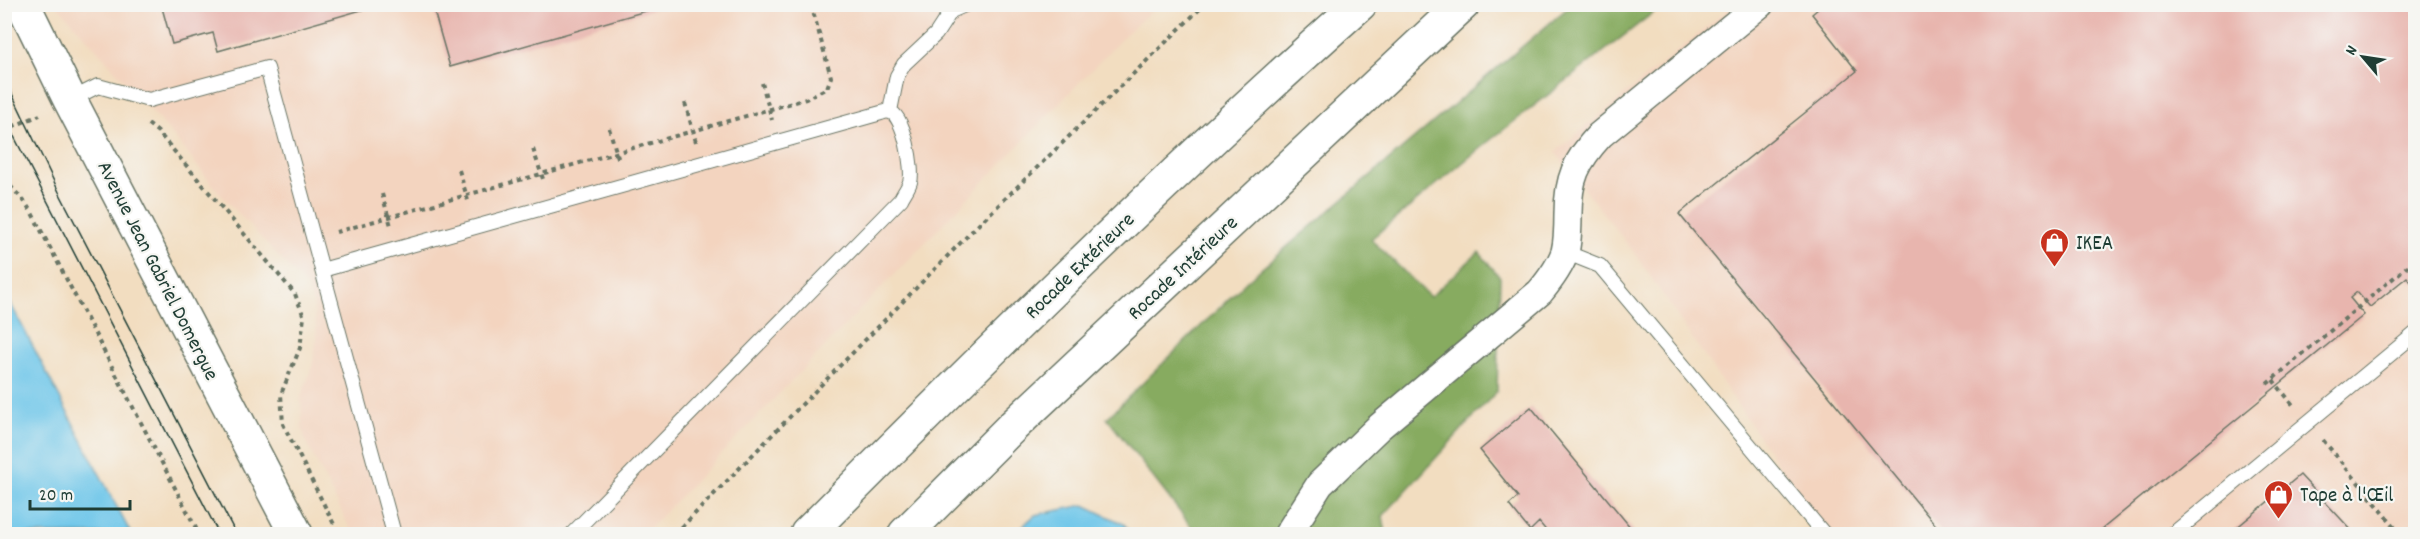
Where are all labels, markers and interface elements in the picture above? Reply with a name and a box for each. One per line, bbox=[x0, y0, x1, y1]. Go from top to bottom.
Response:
north arrow bbox=[2333, 27, 2393, 87]
text: N bbox=[2340, 42, 2364, 60]
street label: Avenue Jean Gabriel Domergue bbox=[88, 156, 225, 386]
street label: Rocade Extérieure bbox=[1019, 207, 1143, 328]
street label: Rocade Intérieure bbox=[1122, 210, 1246, 328]
shop icon: IKEA bbox=[2039, 226, 2071, 268]
place label: IKEA bbox=[2076, 230, 2113, 260]
scale bar bbox=[30, 473, 130, 511]
shop icon: Tape à l'Œil bbox=[2263, 478, 2295, 520]
place label: Tape à l'Œil bbox=[2300, 482, 2393, 512]
text: 20 m bbox=[39, 484, 73, 509]

